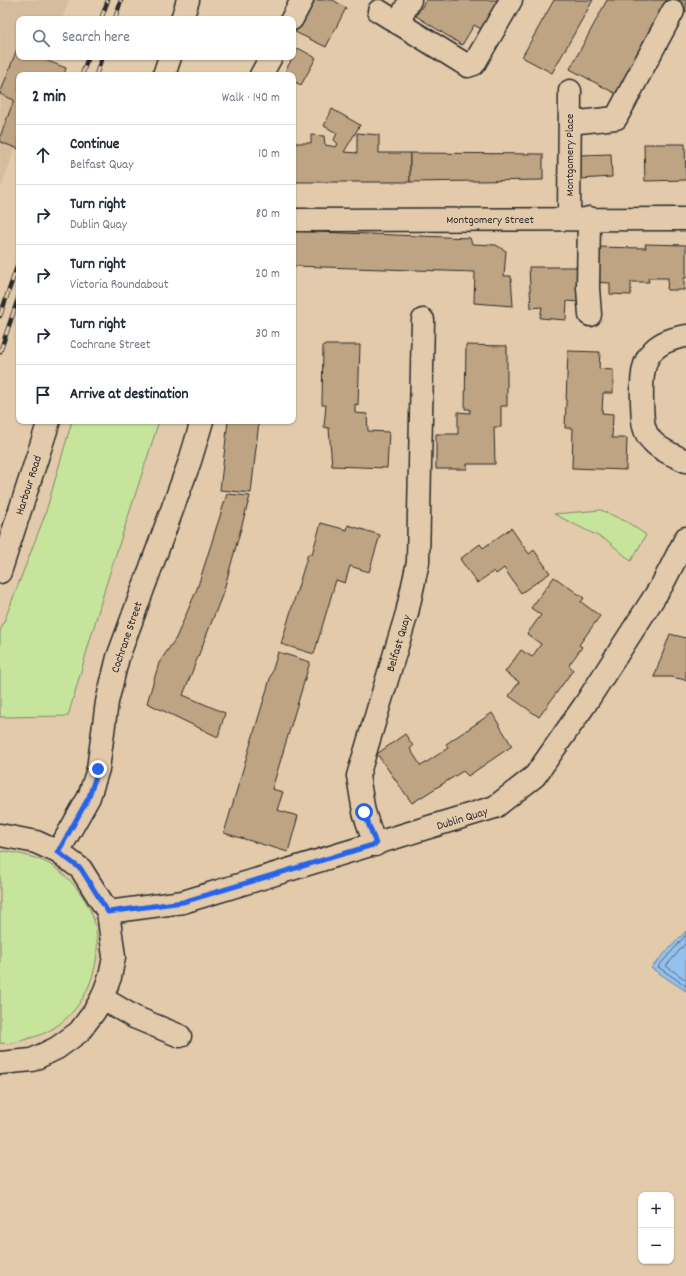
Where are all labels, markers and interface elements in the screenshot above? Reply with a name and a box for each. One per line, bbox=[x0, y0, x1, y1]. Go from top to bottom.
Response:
search box bbox=[16, 16, 296, 60]
icon: search bbox=[30, 27, 52, 49]
text: Search here bbox=[62, 27, 130, 49]
text: 2 min bbox=[32, 86, 66, 110]
text: Walk · 140 m bbox=[222, 89, 280, 108]
street label: Montgomery Place bbox=[562, 114, 579, 196]
text: Continue bbox=[70, 134, 119, 156]
icon: ahead bbox=[32, 144, 54, 166]
text: 10 m bbox=[258, 145, 280, 164]
text: Belfast Quay bbox=[70, 156, 133, 175]
text: Turn right bbox=[70, 194, 126, 216]
icon: right bbox=[32, 204, 54, 226]
text: 80 m bbox=[256, 205, 280, 224]
street label: Montgomery Street bbox=[446, 212, 534, 229]
text: Dublin Quay bbox=[70, 216, 127, 235]
text: Turn right bbox=[70, 254, 126, 276]
icon: right bbox=[32, 264, 54, 286]
text: 20 m bbox=[255, 265, 280, 284]
text: Victoria Roundabout bbox=[70, 276, 168, 295]
text: Turn right bbox=[70, 314, 126, 336]
icon: right bbox=[32, 324, 54, 346]
text: 30 m bbox=[255, 325, 280, 344]
text: Cochrane Street bbox=[70, 336, 151, 355]
icon: arrive bbox=[32, 384, 54, 406]
text: Arrive at destination bbox=[70, 384, 188, 406]
street label: Harbour Road bbox=[12, 454, 47, 517]
street label: Cochrane Street bbox=[107, 599, 148, 675]
street label: Belfast Quay bbox=[383, 612, 416, 674]
route end bbox=[89, 760, 107, 778]
route start bbox=[355, 803, 373, 821]
street label: Dublin Quay bbox=[435, 803, 491, 835]
map controls bbox=[638, 1192, 674, 1264]
button: + bbox=[638, 1192, 674, 1228]
button: − bbox=[638, 1228, 674, 1264]

